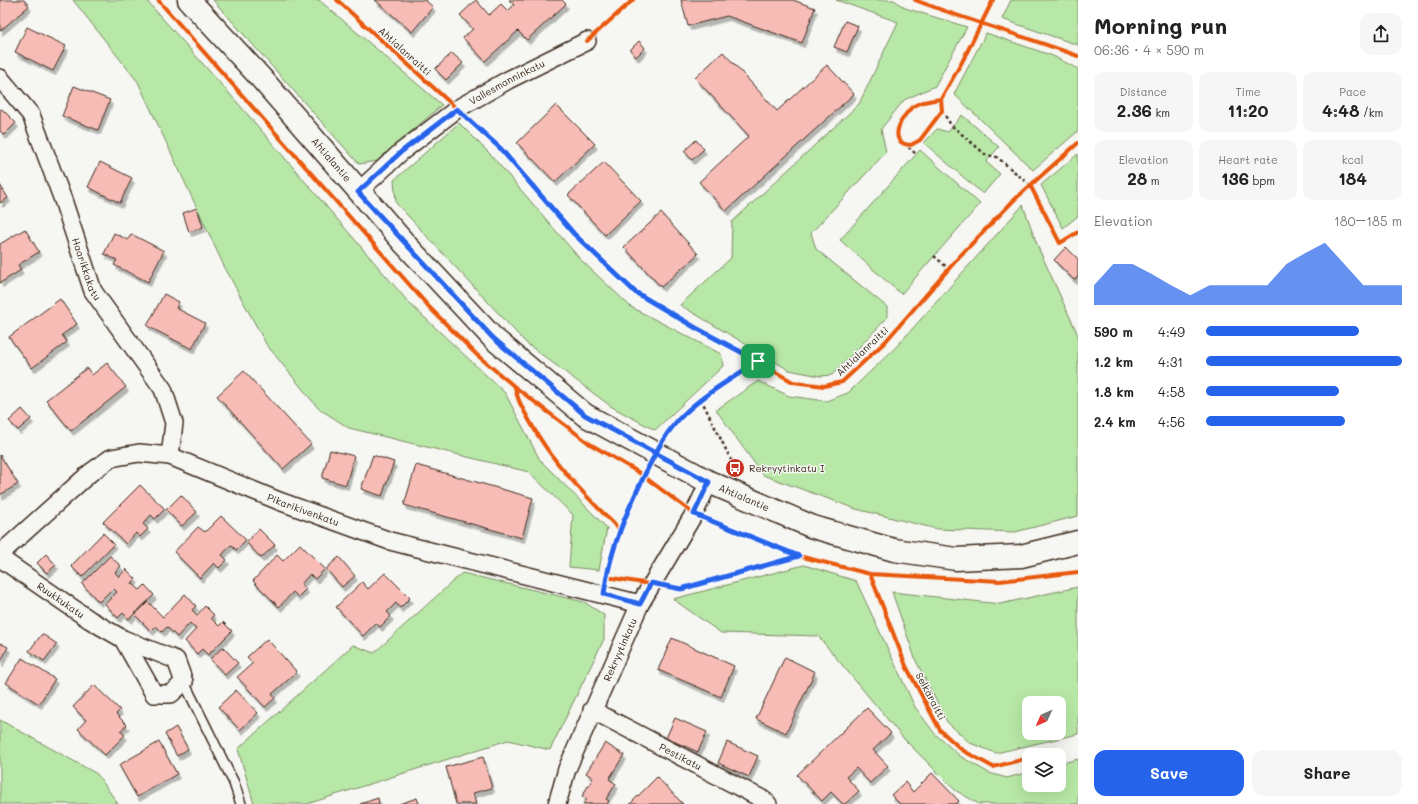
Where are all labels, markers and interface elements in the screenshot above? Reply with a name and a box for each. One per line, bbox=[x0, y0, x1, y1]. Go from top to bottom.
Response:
text: Morning run bbox=[1094, 11, 1227, 40]
button: share bbox=[1360, 13, 1402, 55]
street label: Ahtialanraitti bbox=[376, 23, 434, 79]
text: 06:36 · 4 × 590 m bbox=[1094, 41, 1204, 58]
street label: Vallesmanninkatu bbox=[466, 56, 547, 108]
text: Distance bbox=[1120, 84, 1167, 99]
text: Time bbox=[1235, 84, 1261, 99]
text: Pace bbox=[1339, 84, 1366, 99]
text: 2.36 bbox=[1117, 99, 1152, 121]
text: 11:20 bbox=[1228, 99, 1268, 121]
text: 4:48 bbox=[1322, 99, 1359, 121]
text: km bbox=[1152, 105, 1170, 120]
text: /km bbox=[1359, 105, 1383, 120]
street label: Ahtialantie bbox=[309, 134, 355, 185]
text: Elevation bbox=[1119, 152, 1168, 167]
text: Heart rate bbox=[1218, 152, 1278, 167]
text: kcal bbox=[1342, 152, 1364, 167]
text: 28 bbox=[1127, 167, 1147, 189]
text: 136 bbox=[1221, 167, 1249, 189]
text: 184 bbox=[1338, 167, 1367, 189]
text: m bbox=[1147, 173, 1160, 188]
text: bpm bbox=[1249, 173, 1275, 188]
text: Elevation bbox=[1094, 212, 1152, 229]
text: 180–185 m bbox=[1334, 212, 1402, 229]
street label: Haarikkakatu bbox=[69, 236, 105, 303]
street label: Ahtialanraitti bbox=[833, 323, 891, 379]
text: 590 m bbox=[1094, 323, 1133, 340]
text: 4:49 bbox=[1158, 323, 1185, 340]
pin bbox=[741, 344, 775, 378]
icon: arrive bbox=[747, 350, 769, 372]
text: 1.2 km bbox=[1094, 353, 1133, 370]
text: 4:31 bbox=[1158, 353, 1183, 370]
text: 1.8 km bbox=[1094, 383, 1134, 400]
text: 4:58 bbox=[1158, 383, 1185, 400]
text: 2.4 km bbox=[1094, 413, 1136, 430]
text: 4:56 bbox=[1158, 413, 1185, 430]
bus stop icon: Rekryytinkatu I bbox=[724, 457, 746, 479]
place label: Rekryytinkatu I bbox=[749, 461, 825, 475]
street label: Ahtialantie bbox=[717, 480, 772, 514]
street label: Pikarikivenkatu bbox=[265, 490, 341, 529]
street label: Ruukkukatu bbox=[34, 579, 88, 621]
street label: Rekryytinkatu bbox=[600, 616, 640, 683]
street label: Selkäraitti bbox=[913, 670, 949, 722]
north arrow bbox=[1022, 696, 1066, 740]
map controls bbox=[1022, 696, 1066, 792]
street label: Pestikatu bbox=[657, 739, 704, 773]
button: layers bbox=[1022, 748, 1066, 792]
button: Save bbox=[1094, 750, 1244, 796]
button: Share bbox=[1252, 750, 1402, 796]

